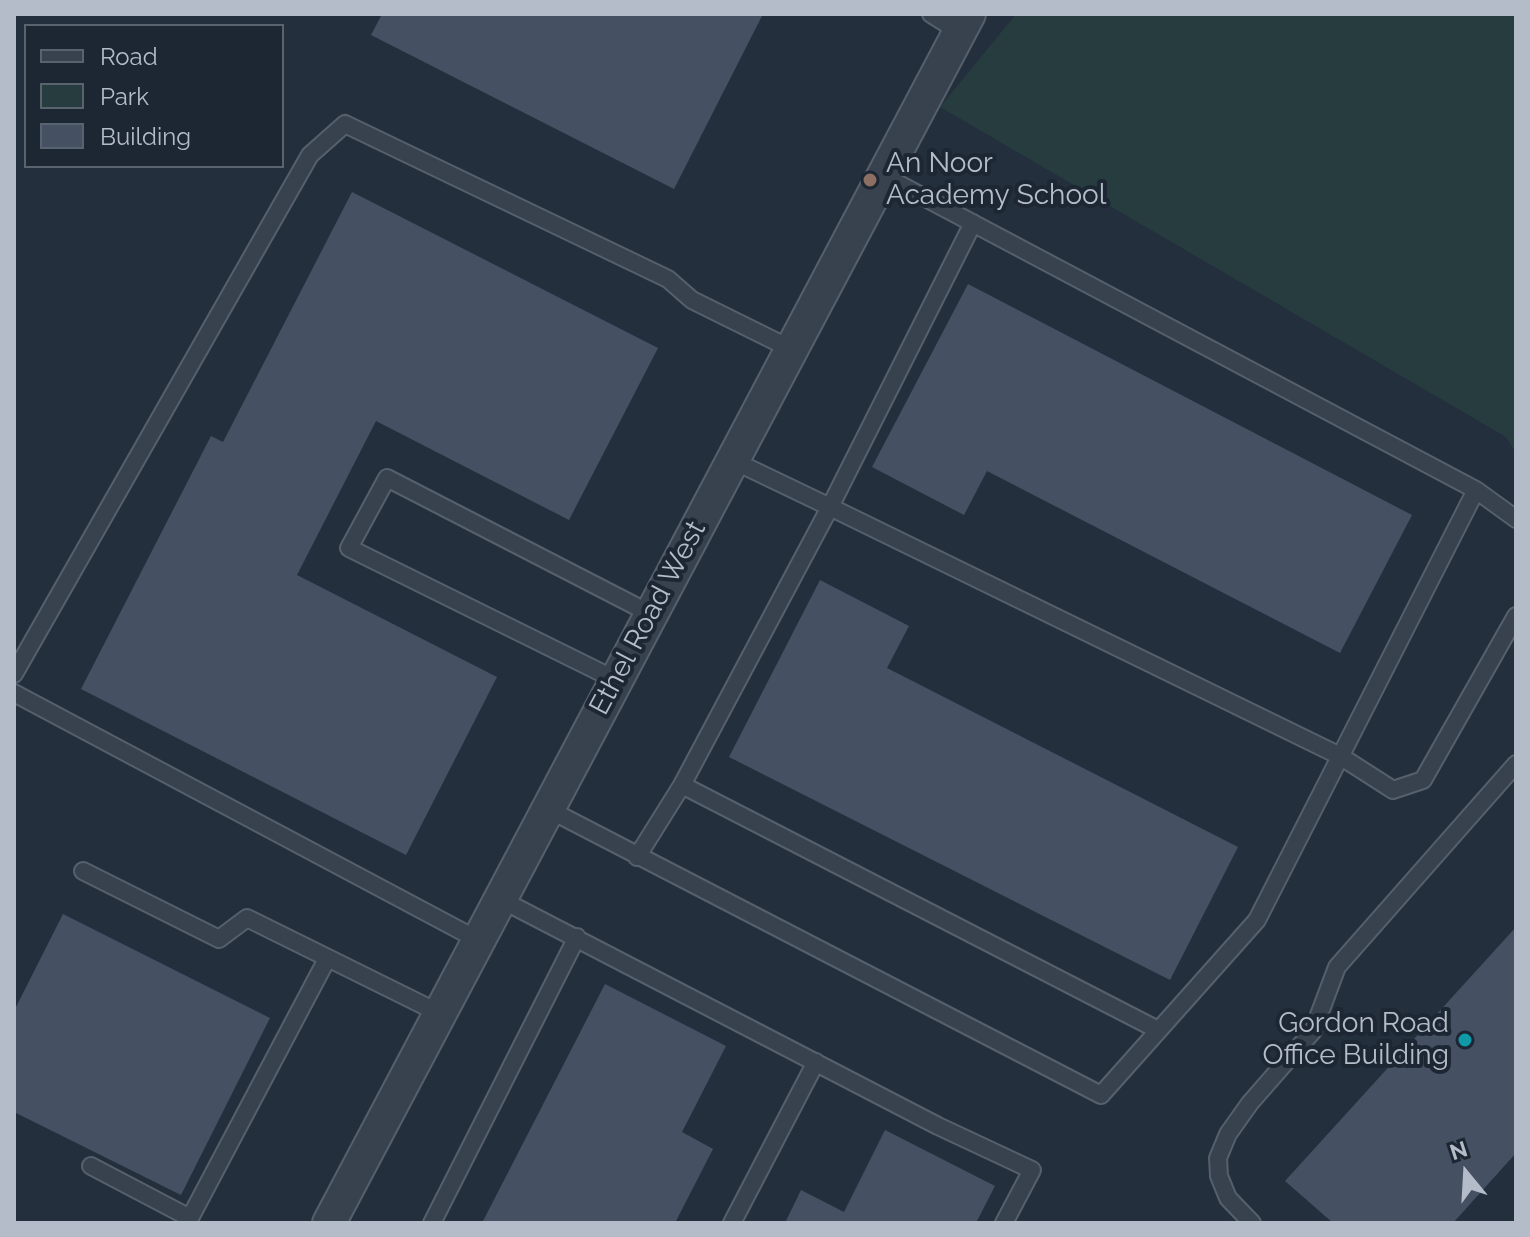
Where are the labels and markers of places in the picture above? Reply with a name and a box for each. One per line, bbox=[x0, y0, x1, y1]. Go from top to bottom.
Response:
place label: An Noor Academy School bbox=[886, 147, 1106, 213]
marker: An Noor Academy School bbox=[861, 171, 879, 189]
place label: Gordon Road Office Building bbox=[1262, 1007, 1449, 1073]
marker: Gordon Road Office Building bbox=[1456, 1031, 1474, 1049]

